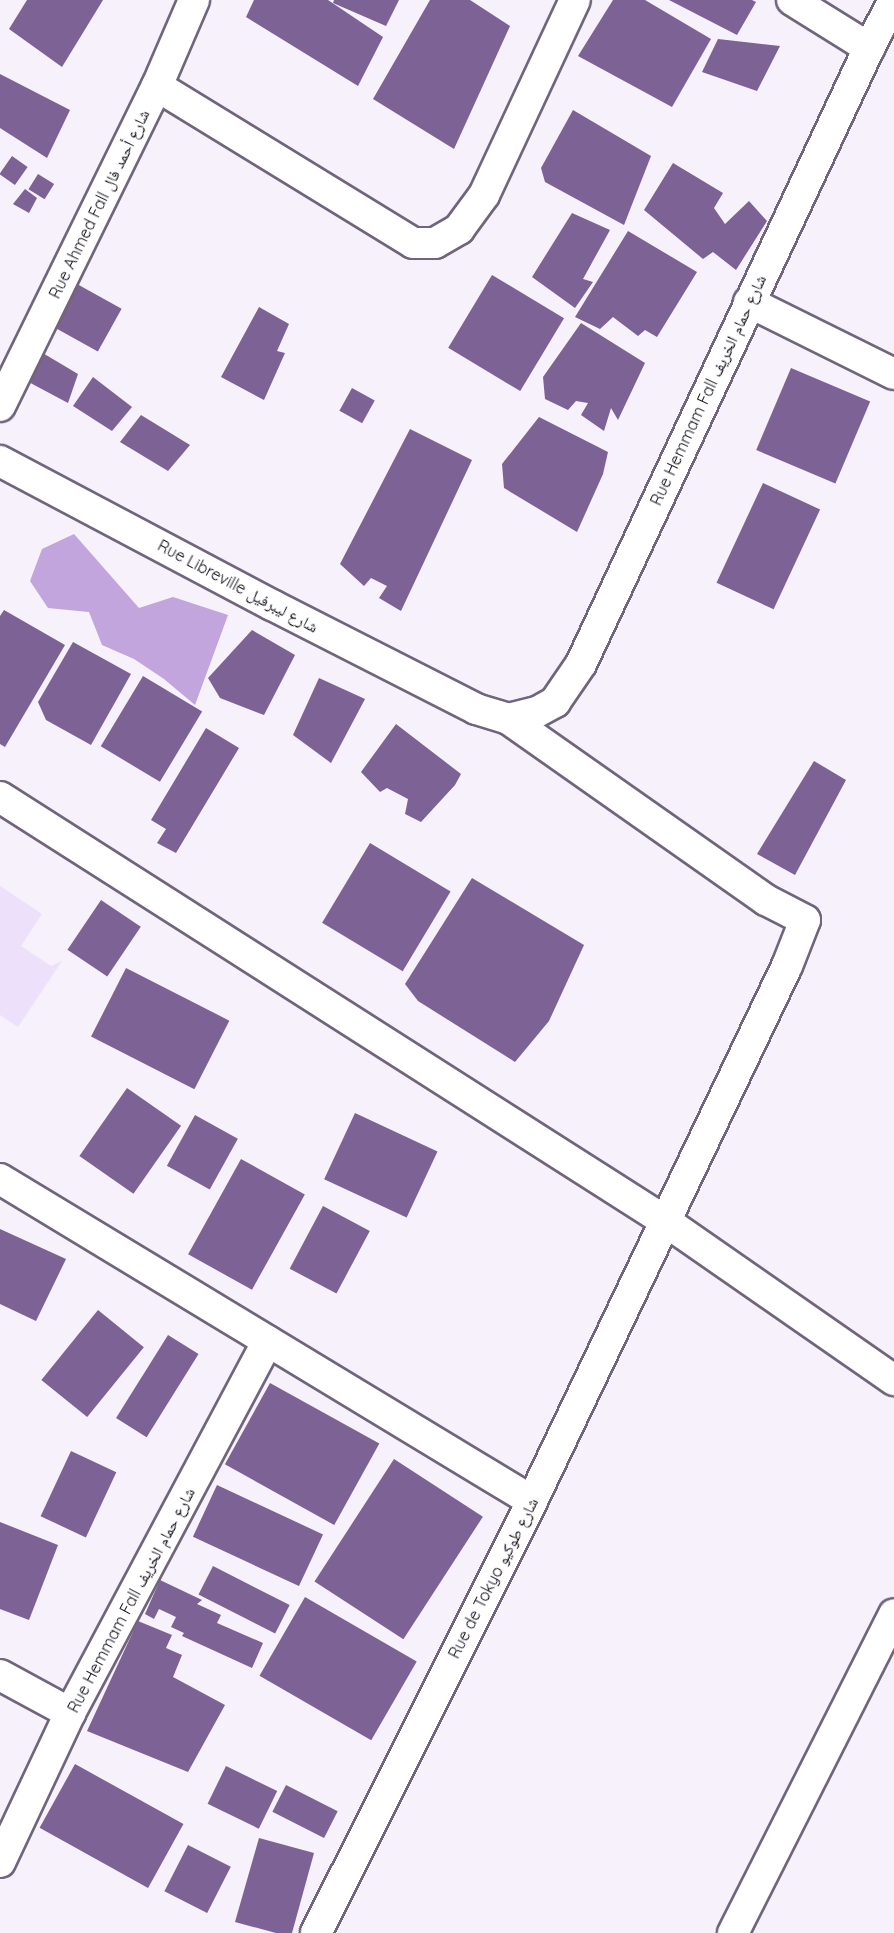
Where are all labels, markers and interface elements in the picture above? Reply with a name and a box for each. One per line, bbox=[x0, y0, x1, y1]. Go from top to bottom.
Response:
street label: Rue Ahmed Fall شارع أحمد فال bbox=[45, 106, 153, 302]
street label: Rue Hemmam Fall شارع حمام الخريف bbox=[646, 272, 770, 508]
street label: Rue Libreville شارع ليبرفيل bbox=[154, 536, 322, 636]
street label: Rue Hemmam Fall شارع حمام الخريف bbox=[63, 1484, 199, 1716]
street label: Rue de Tokyo شارع طوكيو bbox=[444, 1494, 542, 1662]

